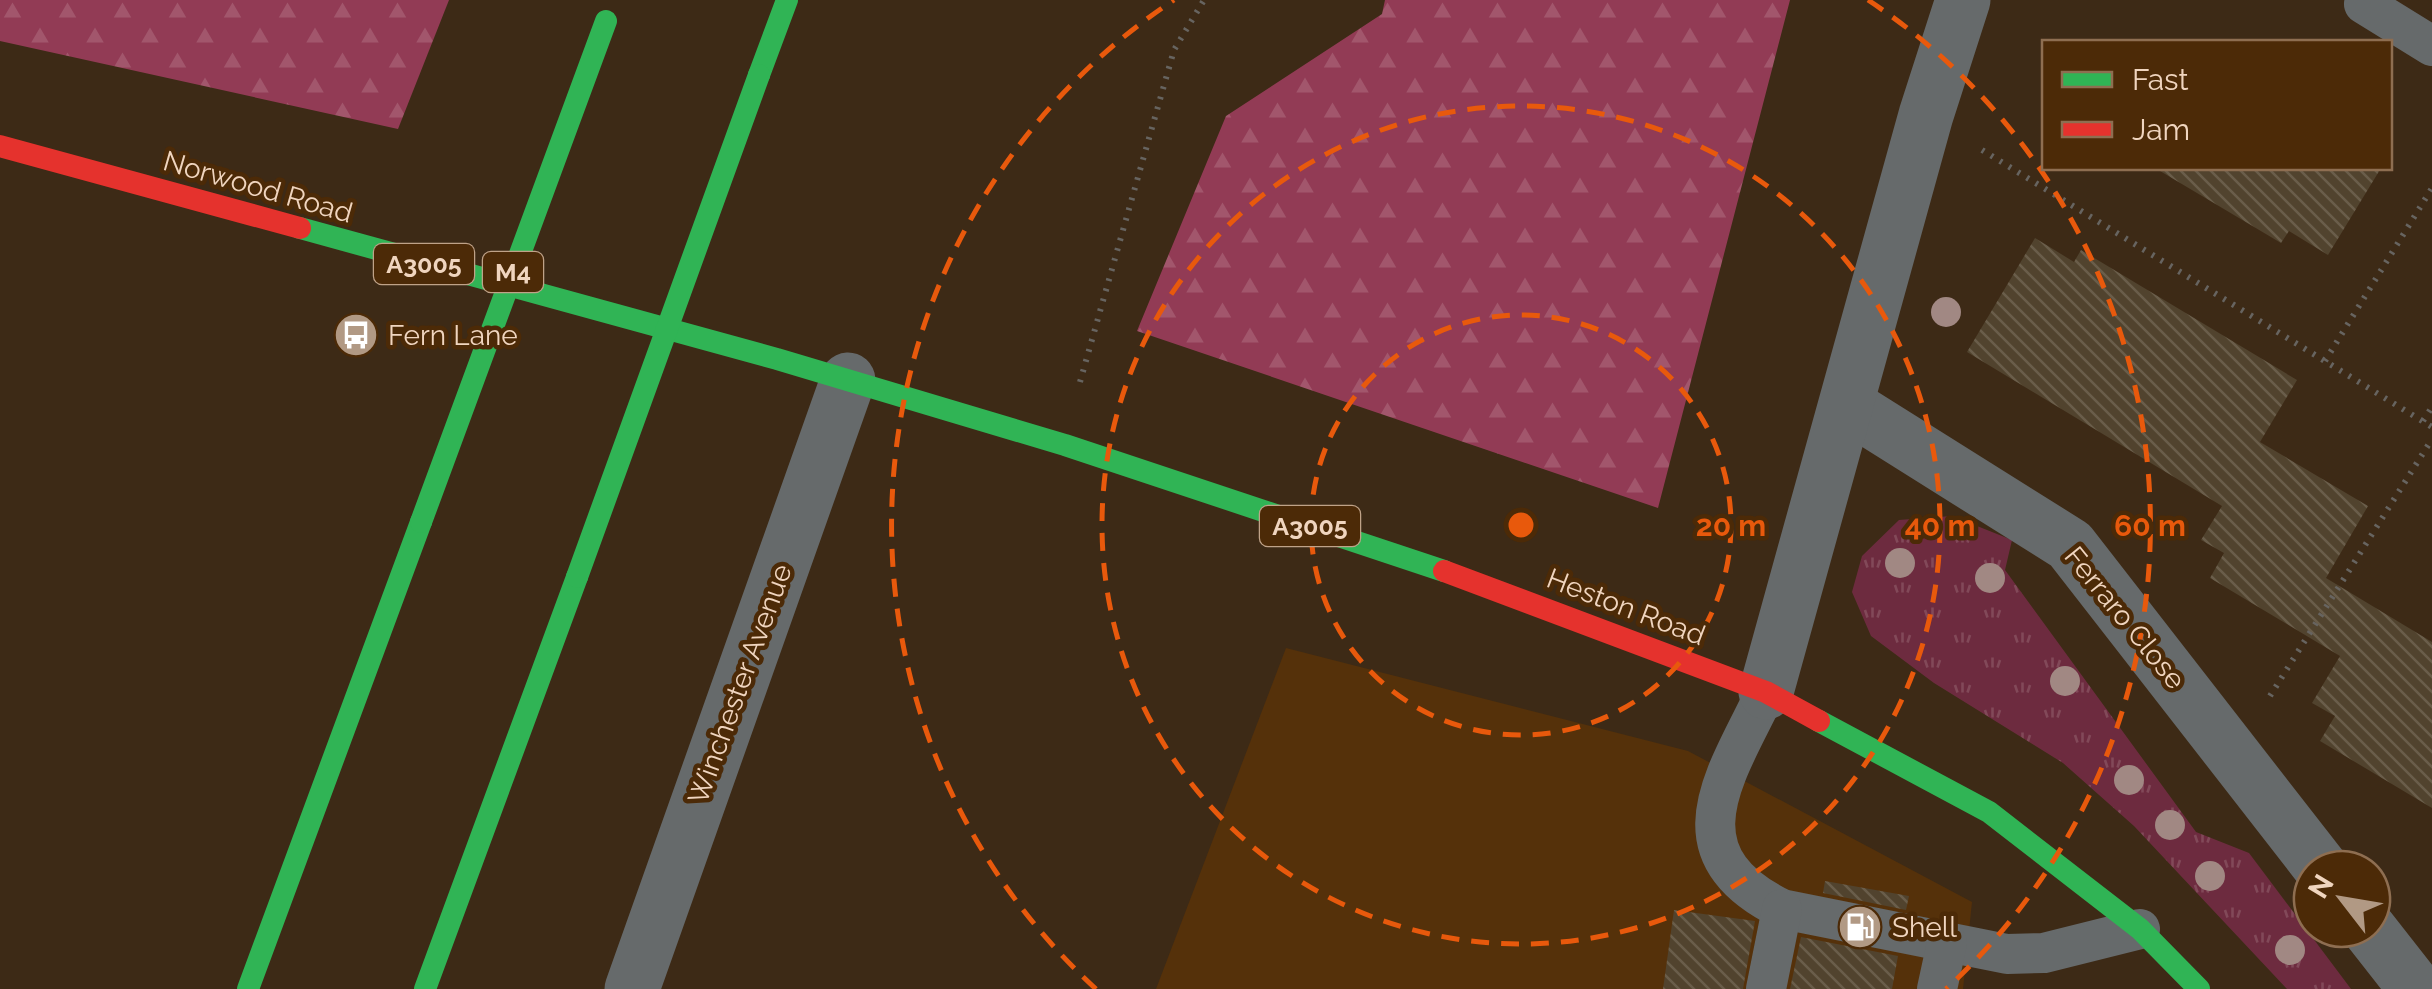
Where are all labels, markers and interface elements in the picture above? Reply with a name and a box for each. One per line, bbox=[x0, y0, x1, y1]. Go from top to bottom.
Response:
legend bbox=[2042, 40, 2392, 170]
text: Fast bbox=[2132, 62, 2189, 97]
text: Jam bbox=[2132, 112, 2190, 147]
street label: Norwood Road bbox=[160, 144, 356, 230]
road number: A3005 bbox=[374, 244, 474, 284]
road number: M4 bbox=[483, 252, 543, 292]
bus stop icon: Fern Lane bbox=[333, 312, 379, 358]
place label: Fern Lane bbox=[388, 319, 518, 352]
road number: A3005 bbox=[1260, 506, 1360, 546]
centre of rings bbox=[1503, 507, 1539, 543]
text: 20 m bbox=[1696, 508, 1766, 543]
text: 40 m bbox=[1905, 508, 1975, 543]
text: 60 m bbox=[2114, 508, 2186, 543]
street label: Ferraro Close bbox=[2058, 540, 2192, 696]
street label: Winchester Avenue bbox=[681, 560, 799, 808]
street label: Heston Road bbox=[1542, 562, 1710, 652]
north arrow bbox=[2292, 849, 2392, 949]
text: N bbox=[2301, 869, 2341, 904]
fuel station icon: Shell bbox=[1837, 904, 1883, 950]
place label: Shell bbox=[1892, 911, 1957, 944]

